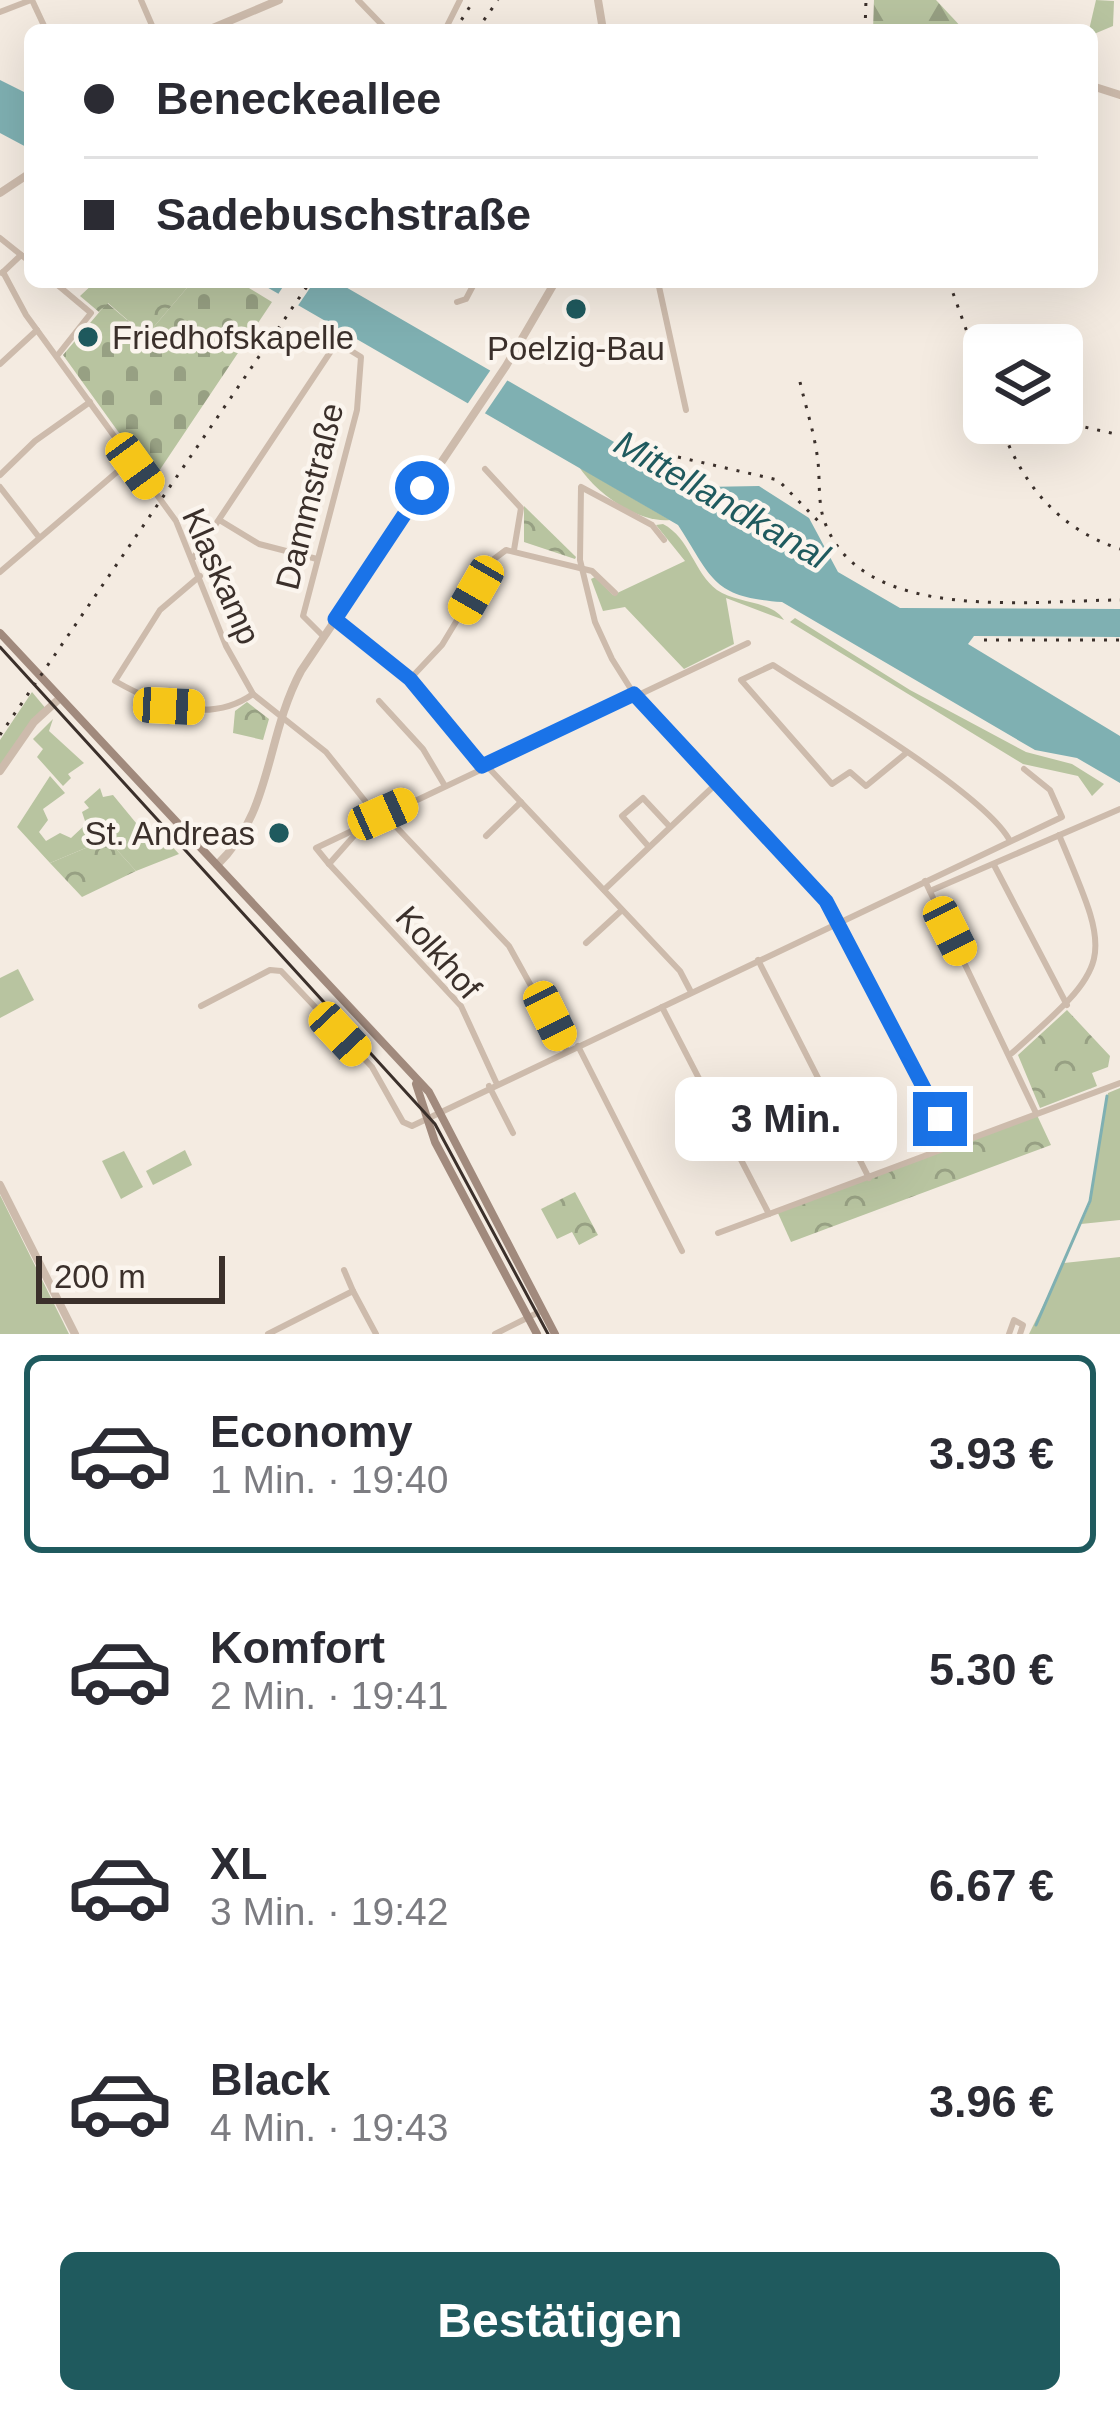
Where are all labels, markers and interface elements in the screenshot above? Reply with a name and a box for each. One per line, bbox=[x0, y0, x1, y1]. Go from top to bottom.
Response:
text: Beneckeallee bbox=[156, 73, 441, 124]
text: Sadebuschstraße bbox=[156, 189, 531, 240]
marker: Poelzig-Bau bbox=[563, 296, 589, 322]
place label: Friedhofskapelle bbox=[112, 319, 354, 356]
marker: Friedhofskapelle bbox=[75, 324, 101, 350]
map controls bbox=[963, 324, 1083, 444]
button: layers bbox=[963, 324, 1083, 444]
place label: Poelzig-Bau bbox=[487, 330, 665, 367]
street label: Dammstraße bbox=[268, 399, 351, 593]
water label: Mittellandkanal bbox=[608, 422, 837, 578]
car bbox=[99, 426, 171, 506]
route start bbox=[395, 461, 449, 515]
street label: Klaskamp bbox=[175, 502, 268, 650]
car bbox=[442, 550, 510, 630]
car bbox=[132, 686, 206, 726]
car bbox=[343, 783, 423, 845]
place label: St. Andreas bbox=[84, 815, 255, 852]
marker: St. Andreas bbox=[266, 820, 292, 846]
car bbox=[918, 891, 982, 971]
street label: Kolkhof bbox=[389, 899, 489, 1007]
car bbox=[518, 976, 582, 1056]
car bbox=[302, 995, 378, 1073]
callout: 3 Min. bbox=[676, 1077, 898, 1161]
route end bbox=[913, 1092, 967, 1146]
text: 3 Min. bbox=[731, 1097, 841, 1140]
scale bar bbox=[36, 1250, 225, 1303]
text: 200 m bbox=[54, 1258, 146, 1295]
icon: car bbox=[66, 1400, 174, 1508]
text: Economy bbox=[210, 1406, 413, 1457]
text: 3.93 € bbox=[929, 1428, 1054, 1479]
text: 1 Min. · 19:40 bbox=[210, 1458, 448, 1501]
icon: car bbox=[66, 1616, 174, 1724]
text: Komfort bbox=[210, 1622, 385, 1673]
text: 5.30 € bbox=[929, 1644, 1054, 1695]
text: 2 Min. · 19:41 bbox=[210, 1674, 448, 1717]
icon: car bbox=[66, 1832, 174, 1940]
text: XL bbox=[210, 1838, 268, 1889]
text: 6.67 € bbox=[929, 1860, 1054, 1911]
text: 3 Min. · 19:42 bbox=[210, 1890, 448, 1933]
icon: car bbox=[66, 2048, 174, 2156]
text: Black bbox=[210, 2054, 330, 2105]
text: 3.96 € bbox=[929, 2076, 1054, 2127]
text: 4 Min. · 19:43 bbox=[210, 2106, 448, 2149]
button: Bestätigen bbox=[60, 2252, 1060, 2390]

